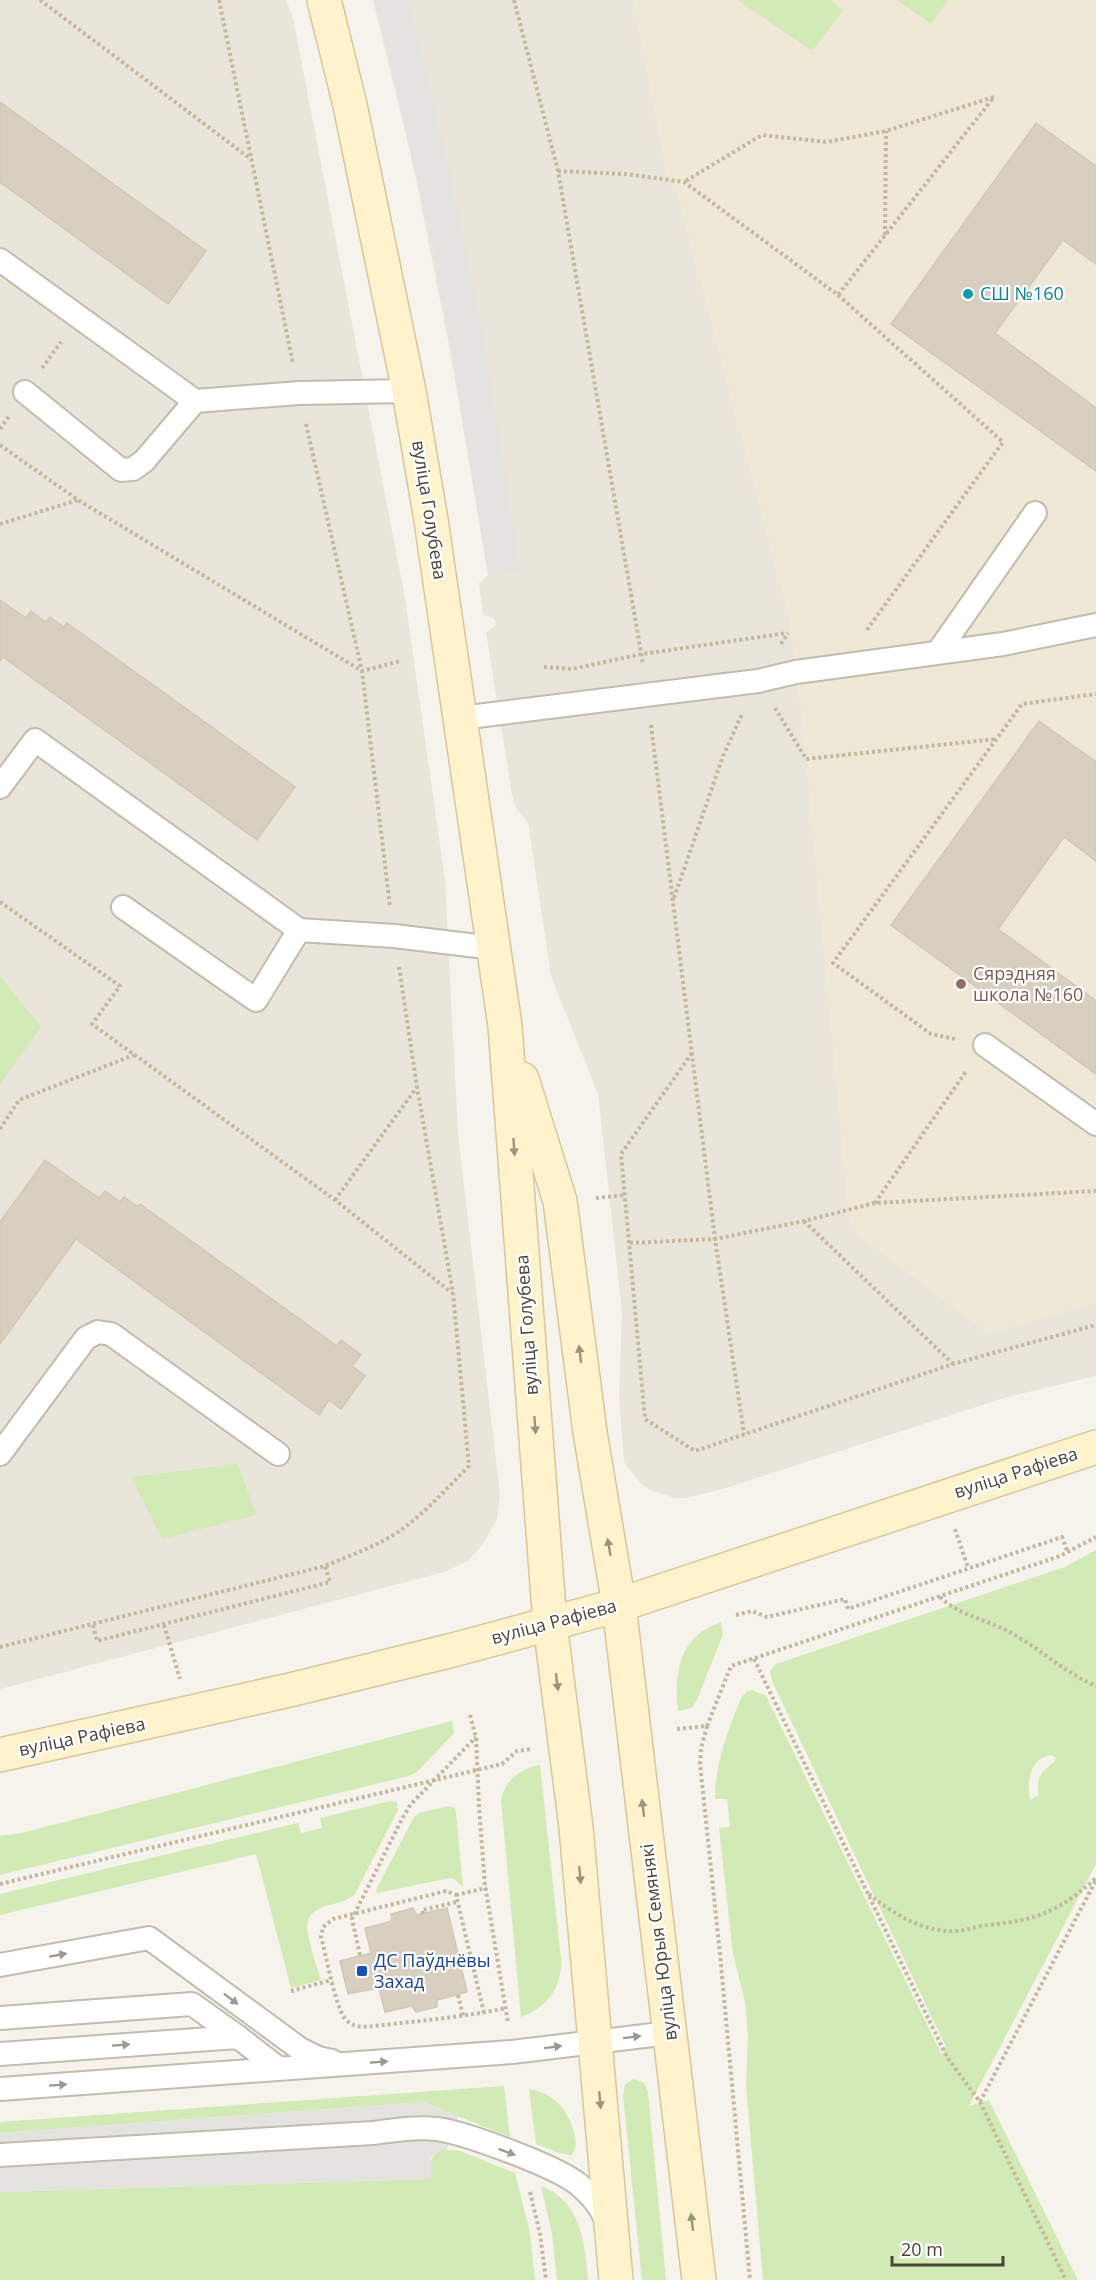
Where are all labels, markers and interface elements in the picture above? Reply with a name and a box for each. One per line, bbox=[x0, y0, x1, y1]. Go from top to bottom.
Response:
place label: СШ №160 bbox=[980, 281, 1064, 305]
marker: СШ №160 bbox=[961, 287, 975, 301]
street label: вуліца Голубева bbox=[407, 438, 453, 581]
place label: Сярэдняя школа №160 bbox=[973, 961, 1083, 1006]
marker: Сярэдняя школа №160 bbox=[954, 977, 968, 991]
one-way arrow bbox=[510, 1138, 519, 1157]
street label: вуліца Голубева bbox=[509, 1254, 543, 1396]
one-way arrow bbox=[575, 1345, 584, 1364]
one-way arrow bbox=[530, 1416, 539, 1435]
street label: вуліца Рафіева bbox=[951, 1441, 1081, 1503]
one-way arrow bbox=[605, 1537, 614, 1556]
street label: вуліца Рафіева bbox=[488, 1593, 619, 1649]
one-way arrow bbox=[553, 1672, 562, 1691]
street label: вуліца Рафіева bbox=[16, 1711, 147, 1761]
one-way arrow bbox=[638, 1798, 648, 1817]
street label: вуліца Юрыя Семянякі bbox=[634, 1842, 682, 2042]
one-way arrow bbox=[575, 1866, 585, 1885]
place label: ДС Паўднёвы Захад bbox=[374, 1948, 490, 1993]
one-way arrow bbox=[48, 1950, 67, 1959]
marker: ДС Паўднёвы Захад bbox=[355, 1964, 369, 1978]
one-way arrow bbox=[223, 1993, 238, 2005]
one-way arrow bbox=[622, 2033, 641, 2042]
one-way arrow bbox=[112, 2040, 131, 2050]
one-way arrow bbox=[544, 2042, 563, 2052]
one-way arrow bbox=[369, 2057, 388, 2066]
one-way arrow bbox=[49, 2080, 68, 2089]
one-way arrow bbox=[595, 2091, 605, 2110]
one-way arrow bbox=[499, 2148, 517, 2158]
one-way arrow bbox=[687, 2212, 697, 2231]
scale bar bbox=[892, 2229, 1003, 2267]
text: 20 m bbox=[901, 2237, 943, 2261]

